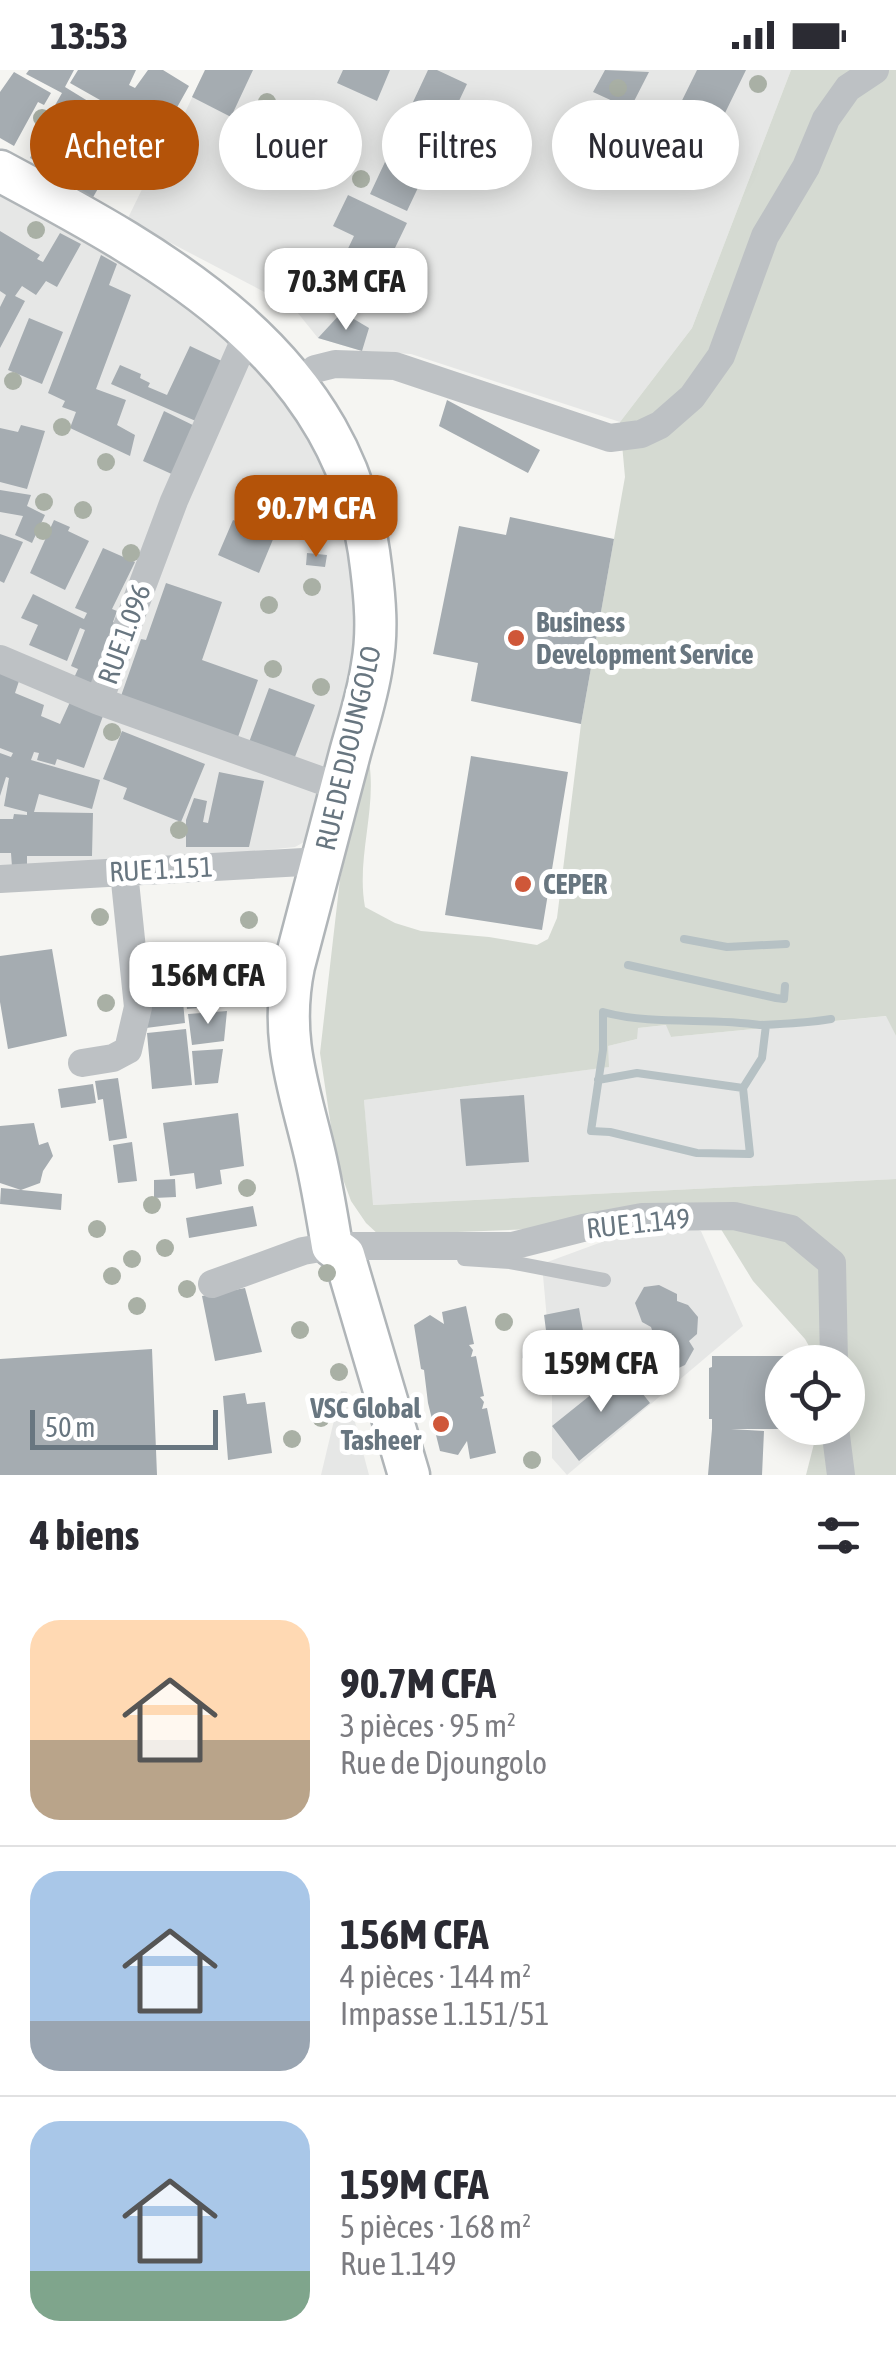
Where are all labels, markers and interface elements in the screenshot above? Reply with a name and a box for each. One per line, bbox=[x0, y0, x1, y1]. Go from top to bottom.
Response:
text: 13:53 bbox=[50, 14, 128, 57]
chip: Acheter bbox=[30, 100, 199, 190]
chip: Louer bbox=[219, 100, 362, 190]
chip: Filtres bbox=[382, 100, 532, 190]
chip: Nouveau bbox=[552, 100, 739, 190]
pin: 70.3M CFA bbox=[232, 248, 460, 333]
text: 70.3M CFA bbox=[287, 262, 405, 299]
pin: 90.7M CFA bbox=[202, 475, 430, 560]
text: 90.7M CFA bbox=[257, 489, 375, 526]
street label: RUE 1.096 bbox=[91, 580, 157, 688]
place label: Business Development Service bbox=[536, 606, 754, 670]
marker: Business Development Service bbox=[505, 627, 527, 649]
street label: RUE DE DJOUNGOLO bbox=[309, 643, 387, 853]
street label: RUE 1.151 bbox=[108, 850, 214, 888]
place label: CEPER bbox=[543, 868, 607, 900]
marker: CEPER bbox=[512, 873, 534, 895]
pin: 156M CFA bbox=[105, 942, 311, 1027]
text: 156M CFA bbox=[151, 956, 265, 993]
street label: RUE 1.149 bbox=[585, 1202, 691, 1244]
pin: 159M CFA bbox=[498, 1330, 704, 1415]
text: 159M CFA bbox=[544, 1344, 658, 1381]
map controls bbox=[765, 1345, 865, 1445]
button: locate bbox=[765, 1345, 865, 1445]
place label: VSC Global Tasheer bbox=[309, 1392, 422, 1456]
scale bar bbox=[30, 1405, 218, 1450]
text: 50 m bbox=[45, 1411, 95, 1443]
marker: VSC Global Tasheer bbox=[430, 1413, 452, 1435]
icon: filters bbox=[811, 1508, 866, 1563]
text: 4 biens bbox=[30, 1511, 139, 1559]
text: 90.7M CFA bbox=[340, 1659, 496, 1707]
icon: home bbox=[110, 1660, 230, 1780]
text: 3 pièces · 95 m² bbox=[340, 1707, 516, 1744]
text: Rue de Djoungolo bbox=[340, 1744, 547, 1781]
text: 156M CFA bbox=[340, 1910, 489, 1958]
icon: home bbox=[110, 1911, 230, 2031]
text: 4 pièces · 144 m² bbox=[340, 1958, 531, 1995]
text: Impasse 1.151/51 bbox=[340, 1995, 550, 2032]
text: 159M CFA bbox=[340, 2160, 489, 2208]
icon: home bbox=[110, 2161, 230, 2281]
text: 5 pièces · 168 m² bbox=[340, 2208, 531, 2245]
text: Rue 1.149 bbox=[340, 2245, 456, 2282]

